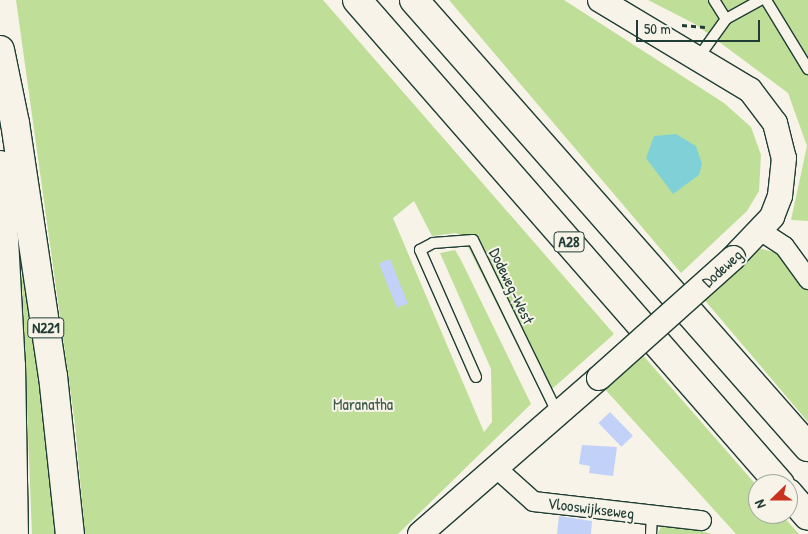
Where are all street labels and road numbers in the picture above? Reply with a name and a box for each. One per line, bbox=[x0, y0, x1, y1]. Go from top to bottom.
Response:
road number: A28 bbox=[553, 230, 585, 254]
street label: Dodeweg-West bbox=[485, 245, 539, 327]
street label: Dodeweg bbox=[698, 245, 746, 291]
road number: N221 bbox=[27, 316, 65, 340]
street label: Vlooswijkseweg bbox=[547, 493, 635, 523]

